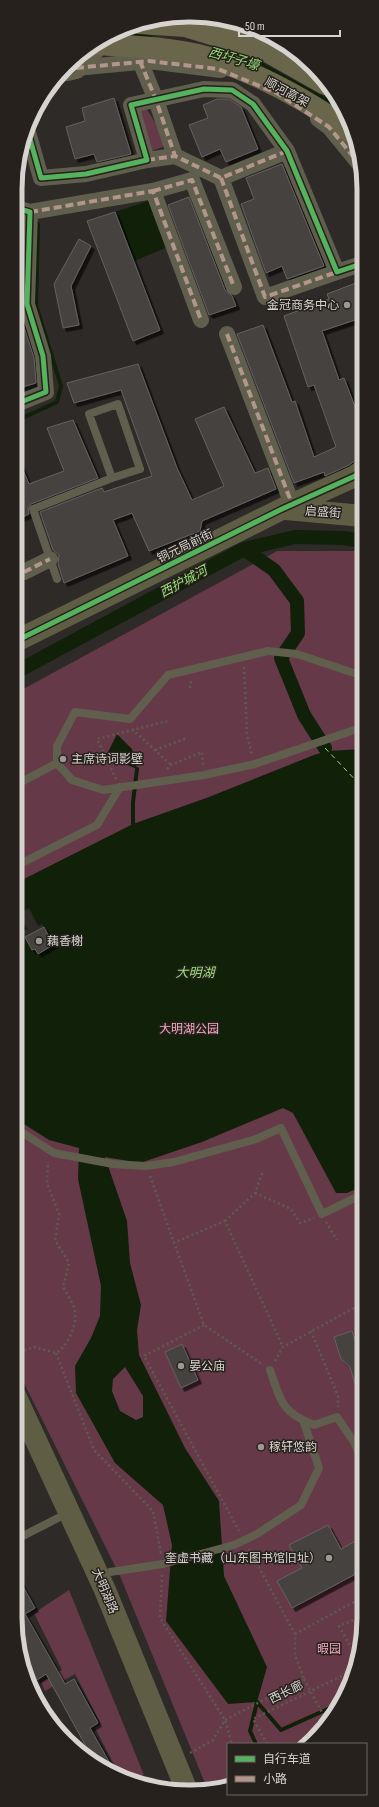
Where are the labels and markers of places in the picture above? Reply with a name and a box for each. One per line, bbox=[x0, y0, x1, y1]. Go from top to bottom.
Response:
place label: 金冠商务中心 bbox=[267, 298, 339, 313]
marker: 金冠商务中心 bbox=[342, 300, 352, 310]
place label: 主席诗词影壁 bbox=[71, 752, 143, 767]
marker: 主席诗词影壁 bbox=[58, 754, 68, 764]
place label: 藕香榭 bbox=[47, 934, 83, 949]
marker: 藕香榭 bbox=[34, 936, 44, 946]
place label: 晏公庙 bbox=[189, 1359, 225, 1374]
marker: 晏公庙 bbox=[176, 1361, 186, 1371]
place label: 稼轩悠韵 bbox=[269, 1440, 317, 1455]
marker: 稼轩悠韵 bbox=[256, 1442, 266, 1452]
place label: 奎虚书藏（山东图书馆旧址） bbox=[165, 1551, 321, 1566]
marker: 奎虚书藏（山东图书馆旧址） bbox=[324, 1553, 334, 1563]

